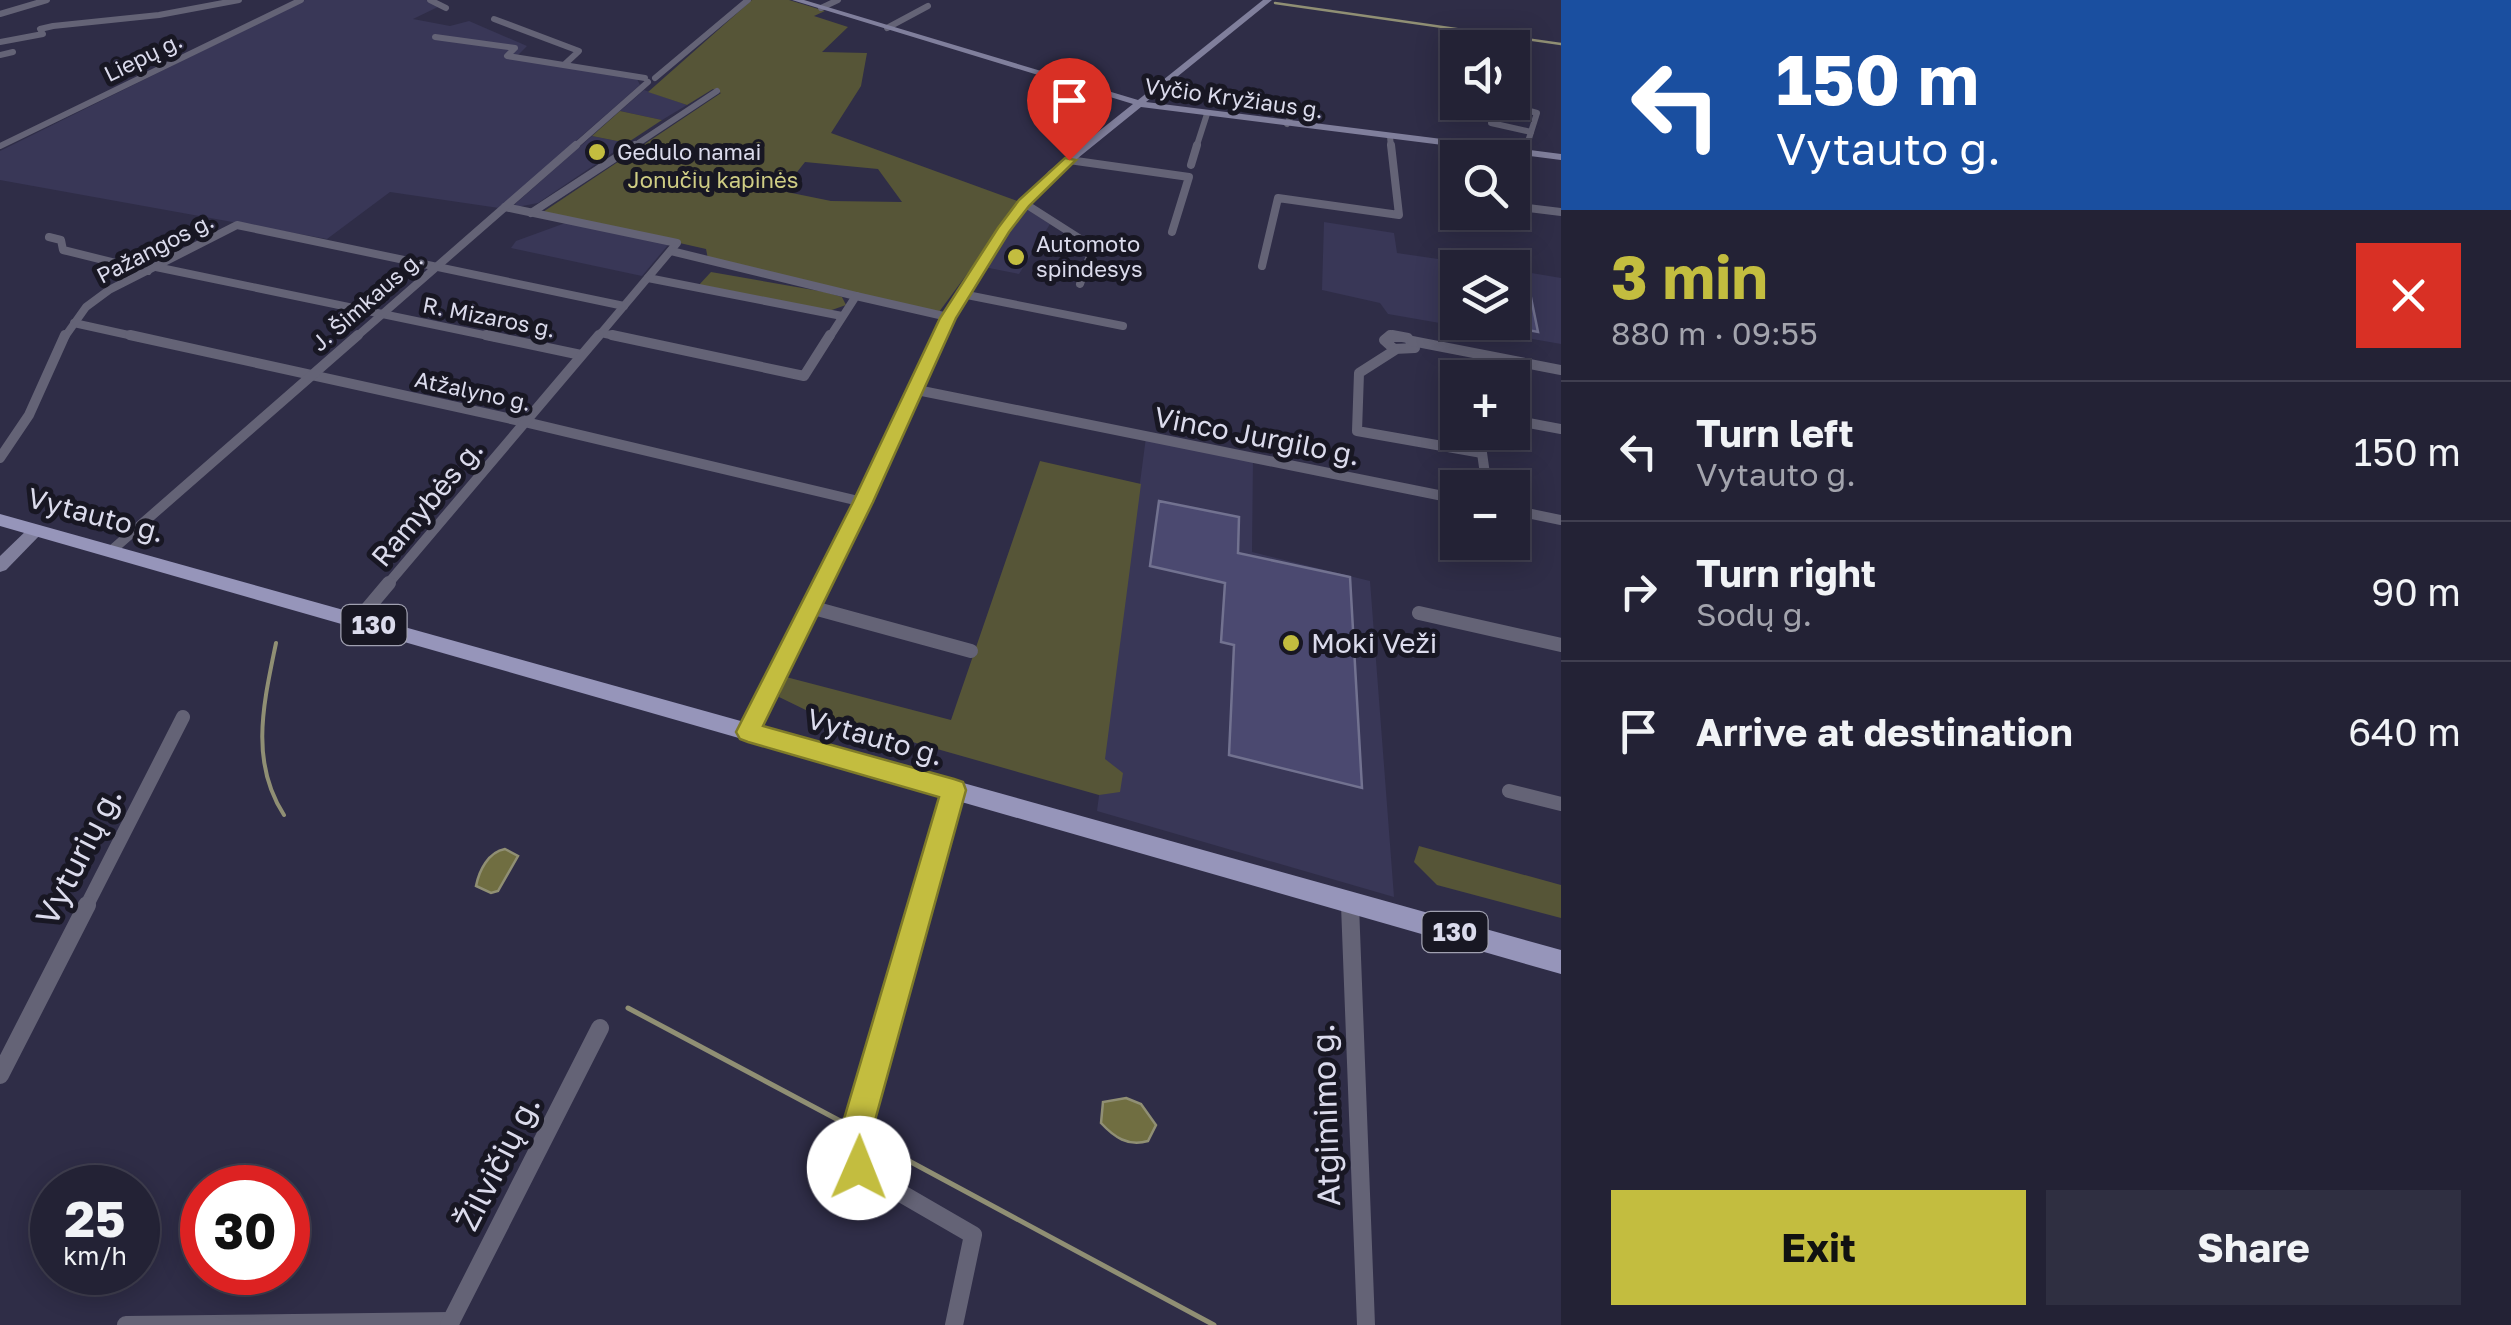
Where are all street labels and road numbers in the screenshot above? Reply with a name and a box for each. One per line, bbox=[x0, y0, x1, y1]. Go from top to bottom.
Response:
street label: Liepų g. bbox=[99, 26, 186, 87]
street label: Vyčio Kryžiaus g. bbox=[1143, 72, 1325, 123]
street label: Pažangos g. bbox=[92, 207, 218, 289]
street label: J. Šimkaus g. bbox=[306, 245, 428, 356]
street label: R. Mizaros g. bbox=[421, 290, 558, 343]
street label: Atžalyno g. bbox=[413, 365, 534, 416]
street label: Vinco Jurgilo g. bbox=[1152, 399, 1363, 472]
street label: Ramybės g. bbox=[364, 433, 489, 573]
street label: Vytauto g. bbox=[24, 480, 168, 549]
road number: 130 bbox=[342, 605, 406, 645]
street label: Vytauto g. bbox=[803, 701, 947, 772]
street label: Vyturių g. bbox=[27, 780, 129, 931]
road number: 130 bbox=[1422, 912, 1488, 952]
street label: Atgimimo g. bbox=[1303, 1023, 1347, 1207]
street label: Žilvičių g. bbox=[447, 1089, 547, 1236]

